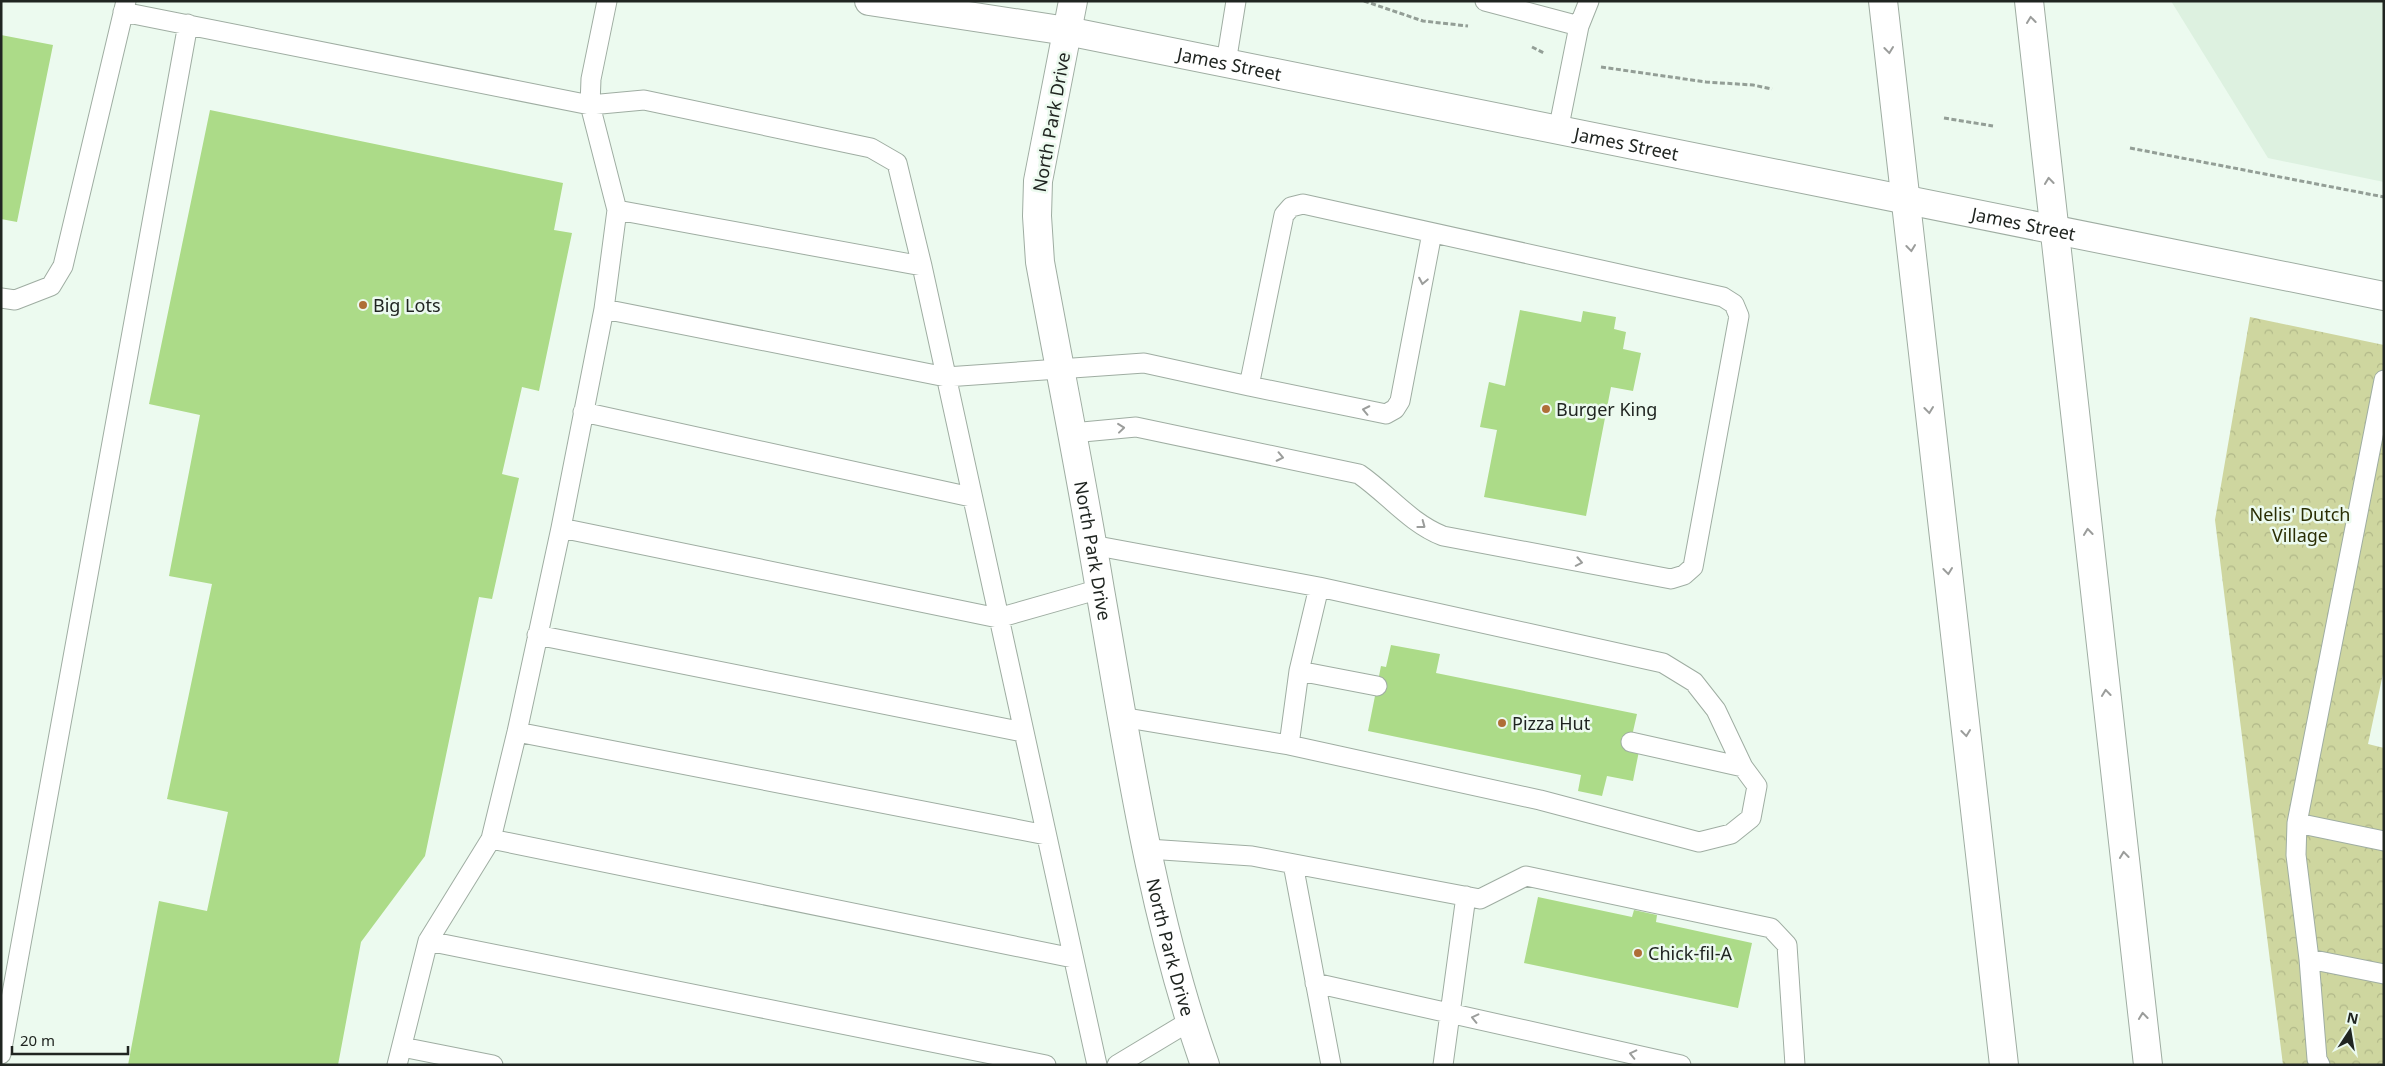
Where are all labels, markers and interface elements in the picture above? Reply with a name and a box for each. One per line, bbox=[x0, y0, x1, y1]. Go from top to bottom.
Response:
one-way arrow bbox=[2026, 16, 2037, 24]
street label: James Street bbox=[1173, 41, 1284, 86]
one-way arrow bbox=[1883, 46, 1894, 54]
street label: North Park Drive bbox=[1027, 50, 1075, 194]
street label: James Street bbox=[1570, 121, 1681, 166]
one-way arrow bbox=[2044, 177, 2055, 185]
street label: James Street bbox=[1967, 201, 2078, 246]
one-way arrow bbox=[1905, 244, 1916, 252]
one-way arrow bbox=[1418, 277, 1429, 286]
place label: Big Lots bbox=[373, 293, 441, 317]
marker: Big Lots bbox=[357, 299, 369, 311]
place label: Burger King bbox=[1556, 397, 1657, 421]
marker: Burger King bbox=[1540, 403, 1552, 415]
one-way arrow bbox=[1361, 405, 1370, 416]
one-way arrow bbox=[1923, 406, 1934, 414]
one-way arrow bbox=[1117, 423, 1125, 434]
one-way arrow bbox=[1275, 451, 1284, 462]
street label: North Park Drive bbox=[1069, 479, 1117, 622]
park label: Nelis' Dutch Village bbox=[2250, 502, 2351, 547]
one-way arrow bbox=[1416, 520, 1425, 528]
one-way arrow bbox=[2083, 528, 2094, 536]
one-way arrow bbox=[1575, 556, 1584, 567]
one-way arrow bbox=[1942, 567, 1953, 575]
one-way arrow bbox=[2101, 689, 2112, 697]
place label: Pizza Hut bbox=[1512, 711, 1591, 735]
marker: Pizza Hut bbox=[1496, 717, 1508, 729]
one-way arrow bbox=[1960, 729, 1971, 737]
one-way arrow bbox=[2119, 851, 2130, 859]
street label: North Park Drive bbox=[1141, 876, 1200, 1019]
place label: Chick-fil-A bbox=[1648, 941, 1732, 965]
marker: Chick-fil-A bbox=[1632, 947, 1644, 959]
north arrow bbox=[2325, 1006, 2375, 1056]
text: N bbox=[2345, 1007, 2360, 1028]
one-way arrow bbox=[2138, 1012, 2149, 1020]
one-way arrow bbox=[1470, 1013, 1479, 1024]
scale bar bbox=[12, 1024, 129, 1056]
text: 20 m bbox=[20, 1030, 55, 1050]
one-way arrow bbox=[1629, 1049, 1638, 1060]

